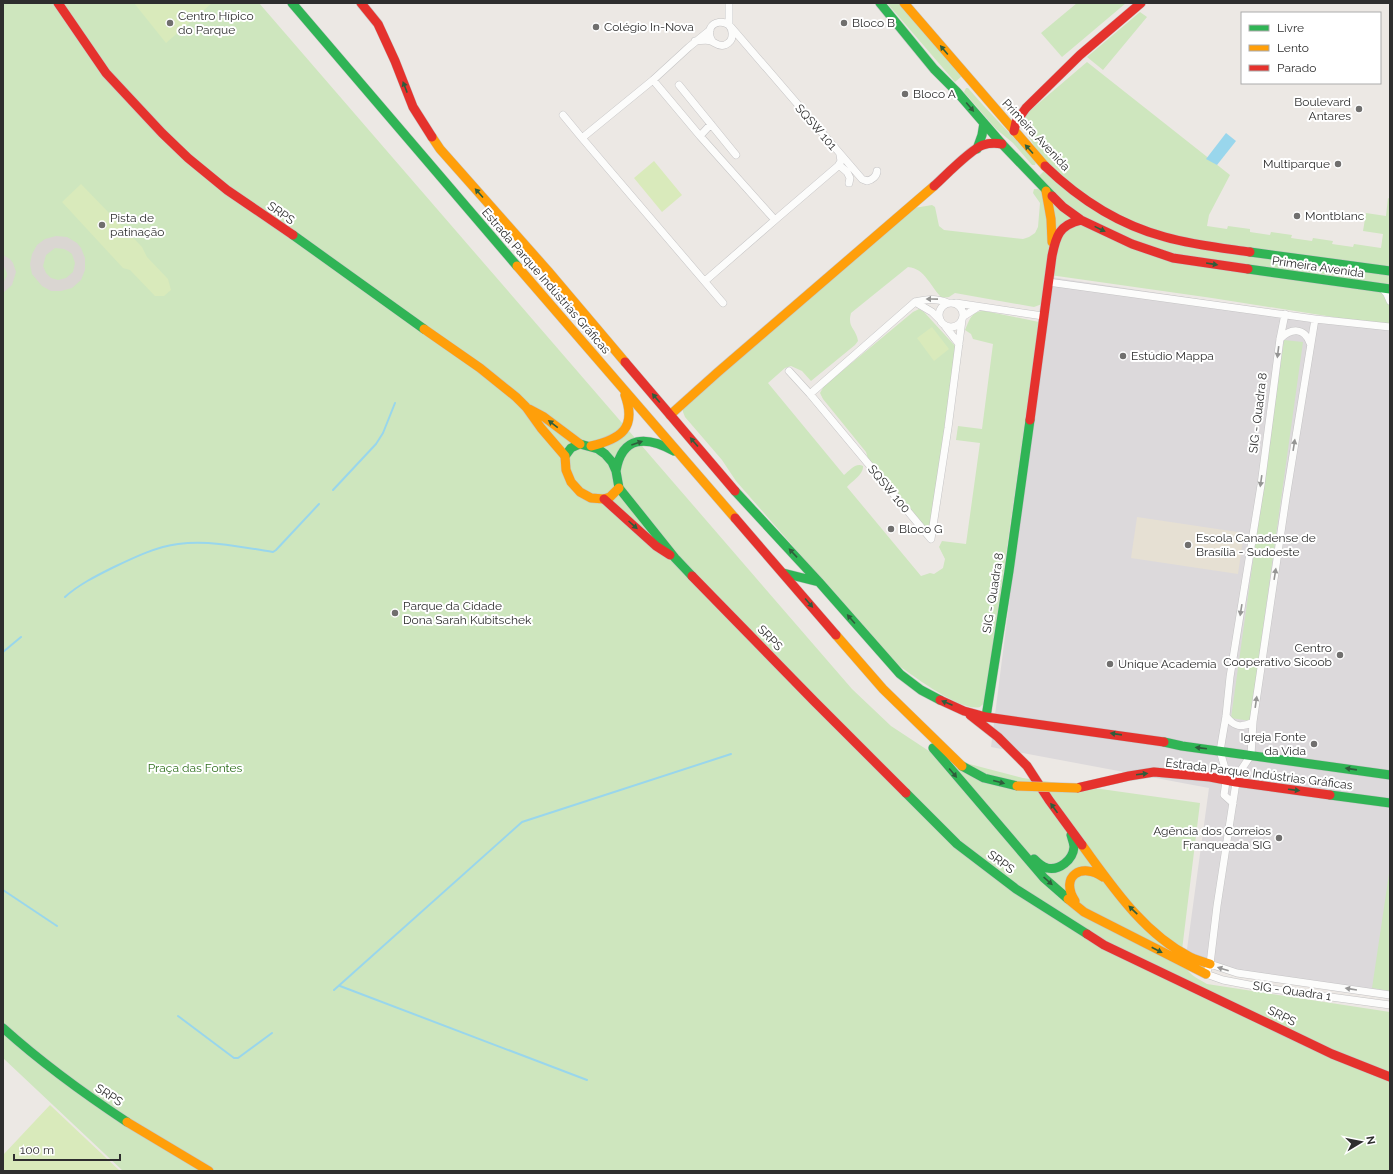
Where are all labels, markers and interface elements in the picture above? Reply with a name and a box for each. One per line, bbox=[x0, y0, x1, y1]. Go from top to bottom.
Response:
place label: Centro Hípico do Parque bbox=[178, 9, 254, 37]
legend bbox=[1241, 12, 1381, 84]
place label: Bloco B bbox=[852, 16, 895, 30]
marker: Centro Hípico do Parque bbox=[165, 18, 175, 28]
marker: Bloco B bbox=[839, 18, 849, 28]
place label: Colégio In-Nova bbox=[604, 20, 694, 34]
text: Livre bbox=[1277, 21, 1304, 35]
marker: Colégio In-Nova bbox=[591, 22, 601, 32]
text: Lento bbox=[1277, 41, 1309, 55]
one-way arrow bbox=[940, 45, 949, 56]
text: Parado bbox=[1277, 61, 1316, 75]
one-way arrow bbox=[402, 81, 408, 93]
place label: Bloco A bbox=[913, 87, 956, 101]
marker: Bloco A bbox=[900, 89, 910, 99]
place label: Boulevard Antares bbox=[1294, 95, 1351, 123]
street label: Primeira Avenida bbox=[999, 96, 1073, 174]
street label: SQSW 101 bbox=[792, 101, 840, 153]
one-way arrow bbox=[965, 102, 974, 112]
marker: Boulevard Antares bbox=[1354, 104, 1364, 114]
one-way arrow bbox=[1025, 144, 1034, 153]
place label: Multiparque bbox=[1263, 157, 1330, 171]
marker: Multiparque bbox=[1333, 159, 1343, 169]
one-way arrow bbox=[474, 188, 483, 198]
street label: SRPS bbox=[265, 199, 297, 227]
street label: Estrada Parque Indústrias Gráficas bbox=[479, 205, 613, 357]
place label: Montblanc bbox=[1305, 209, 1365, 223]
place label: Pista de patinação bbox=[110, 211, 164, 239]
marker: Montblanc bbox=[1292, 211, 1302, 221]
marker: Pista de patinação bbox=[97, 220, 107, 230]
one-way arrow bbox=[1094, 226, 1106, 232]
street label: Primeira Avenida bbox=[1271, 254, 1365, 280]
one-way arrow bbox=[1206, 261, 1218, 267]
one-way arrow bbox=[925, 296, 938, 302]
one-way arrow bbox=[1275, 346, 1281, 358]
place label: Estúdio Mappa bbox=[1131, 349, 1214, 363]
marker: Estúdio Mappa bbox=[1118, 351, 1128, 361]
street label: SIG - Quadra 8 bbox=[1246, 372, 1270, 454]
one-way arrow bbox=[651, 393, 660, 403]
one-way arrow bbox=[548, 420, 559, 429]
one-way arrow bbox=[689, 437, 698, 448]
one-way arrow bbox=[1291, 439, 1297, 451]
one-way arrow bbox=[631, 440, 643, 446]
street label: SQSW 100 bbox=[865, 462, 913, 516]
one-way arrow bbox=[1258, 475, 1264, 487]
one-way arrow bbox=[628, 521, 638, 530]
place label: Bloco G bbox=[899, 522, 943, 536]
marker: Bloco G bbox=[886, 524, 896, 534]
place label: Escola Canadense de Brasília - Sudoeste bbox=[1196, 531, 1316, 559]
marker: Escola Canadense de Brasília - Sudoeste bbox=[1183, 540, 1193, 550]
one-way arrow bbox=[788, 548, 797, 559]
street label: SIG - Quadra 8 bbox=[980, 552, 1006, 634]
one-way arrow bbox=[1272, 568, 1278, 580]
one-way arrow bbox=[804, 597, 813, 608]
place label: Parque da Cidade Dona Sarah Kubitschek bbox=[403, 599, 532, 627]
one-way arrow bbox=[1238, 603, 1244, 616]
marker: Parque da Cidade Dona Sarah Kubitschek bbox=[390, 608, 400, 618]
one-way arrow bbox=[847, 613, 856, 624]
street label: SRPS bbox=[755, 622, 785, 654]
place label: Centro Cooperativo Sicoob bbox=[1223, 641, 1332, 669]
marker: Centro Cooperativo Sicoob bbox=[1335, 650, 1345, 660]
place label: Unique Academia bbox=[1118, 657, 1217, 671]
marker: Unique Academia bbox=[1105, 659, 1115, 669]
one-way arrow bbox=[1253, 696, 1259, 708]
one-way arrow bbox=[941, 700, 953, 706]
place label: Igreja Fonte da Vida bbox=[1241, 730, 1306, 758]
one-way arrow bbox=[1110, 731, 1122, 737]
marker: Igreja Fonte da Vida bbox=[1309, 739, 1319, 749]
one-way arrow bbox=[1195, 745, 1207, 751]
street label: Estrada Parque Indústrias Gráficas bbox=[1165, 756, 1354, 792]
park label: Praça das Fontes bbox=[148, 761, 243, 775]
one-way arrow bbox=[1345, 766, 1358, 772]
one-way arrow bbox=[949, 768, 958, 778]
one-way arrow bbox=[1136, 771, 1148, 777]
one-way arrow bbox=[994, 779, 1006, 785]
one-way arrow bbox=[1288, 787, 1300, 793]
one-way arrow bbox=[1050, 802, 1058, 813]
place label: Agência dos Correios Franqueada SIG bbox=[1153, 824, 1271, 852]
marker: Agência dos Correios Franqueada SIG bbox=[1274, 833, 1284, 843]
street label: SRPS bbox=[985, 847, 1017, 877]
one-way arrow bbox=[1043, 876, 1053, 886]
one-way arrow bbox=[1128, 906, 1138, 915]
one-way arrow bbox=[1152, 947, 1163, 953]
one-way arrow bbox=[1217, 965, 1229, 971]
street label: SIG - Quadra 1 bbox=[1252, 979, 1332, 1003]
one-way arrow bbox=[1345, 986, 1357, 992]
street label: SRPS bbox=[1266, 1003, 1298, 1029]
street label: SRPS bbox=[93, 1081, 125, 1109]
north arrow bbox=[1341, 1122, 1381, 1162]
text: N bbox=[1363, 1135, 1377, 1146]
scale bar bbox=[14, 1136, 120, 1162]
text: 100 m bbox=[20, 1143, 54, 1157]

